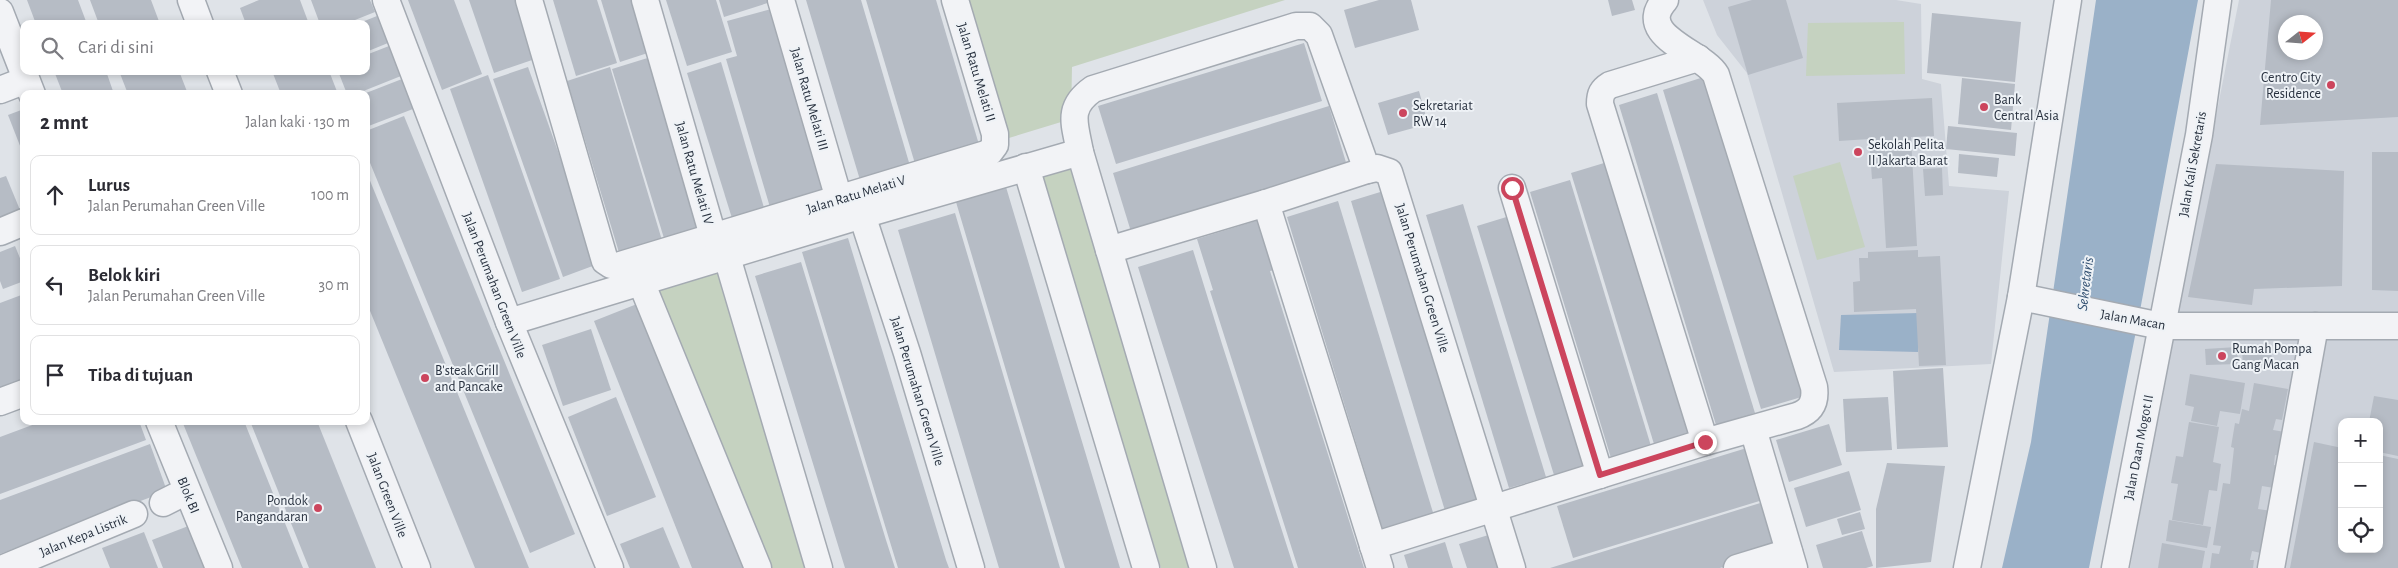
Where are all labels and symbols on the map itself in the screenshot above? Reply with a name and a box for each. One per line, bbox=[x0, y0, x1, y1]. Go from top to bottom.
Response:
north arrow bbox=[2278, 15, 2323, 60]
street label: Jalan Ratu Melati II bbox=[954, 21, 998, 123]
street label: Jalan Ratu Melati III bbox=[788, 46, 830, 152]
place label: Centro City Residence bbox=[2261, 71, 2321, 101]
marker: Centro City Residence bbox=[2325, 79, 2337, 91]
place label: Bank Central Asia bbox=[1994, 93, 2059, 123]
place label: Sekretariat RW 14 bbox=[1413, 99, 1473, 129]
marker: Bank Central Asia bbox=[1978, 101, 1990, 113]
marker: Sekretariat RW 14 bbox=[1397, 107, 1409, 119]
street label: Jalan Kali Sekretaris bbox=[2177, 110, 2209, 218]
street label: Jalan Ratu Melati IV bbox=[673, 120, 715, 226]
place label: Sekolah Pelita II Jakarta Barat bbox=[1868, 138, 1948, 168]
marker: Sekolah Pelita II Jakarta Barat bbox=[1852, 146, 1864, 158]
street label: Jalan Ratu Melati V bbox=[805, 173, 908, 217]
route start bbox=[1501, 177, 1524, 200]
street label: Jalan Perumahan Green Ville bbox=[1393, 202, 1451, 354]
street label: Jalan Perumahan Green Ville bbox=[460, 210, 528, 360]
water label: Sekretaris bbox=[2075, 256, 2096, 312]
street label: Jalan Macan bbox=[2099, 307, 2167, 333]
street label: Jalan Perumahan Green Ville bbox=[888, 315, 946, 467]
place label: Rumah Pompa Gang Macan bbox=[2232, 342, 2312, 372]
marker: Rumah Pompa Gang Macan bbox=[2216, 350, 2228, 362]
place label: B'steak Grill and Pancake bbox=[435, 364, 503, 394]
marker: B'steak Grill and Pancake bbox=[419, 372, 431, 384]
street label: Jalan Daan Mogot II bbox=[2122, 393, 2156, 501]
route end bbox=[1694, 431, 1717, 454]
street label: Jalan Green Ville bbox=[364, 451, 410, 540]
street label: Blok BI bbox=[174, 475, 202, 516]
place label: Pondok Pangandaran bbox=[236, 494, 309, 524]
marker: Pondok Pangandaran bbox=[312, 502, 324, 514]
street label: Jalan Kepa Listrik bbox=[38, 512, 130, 560]

